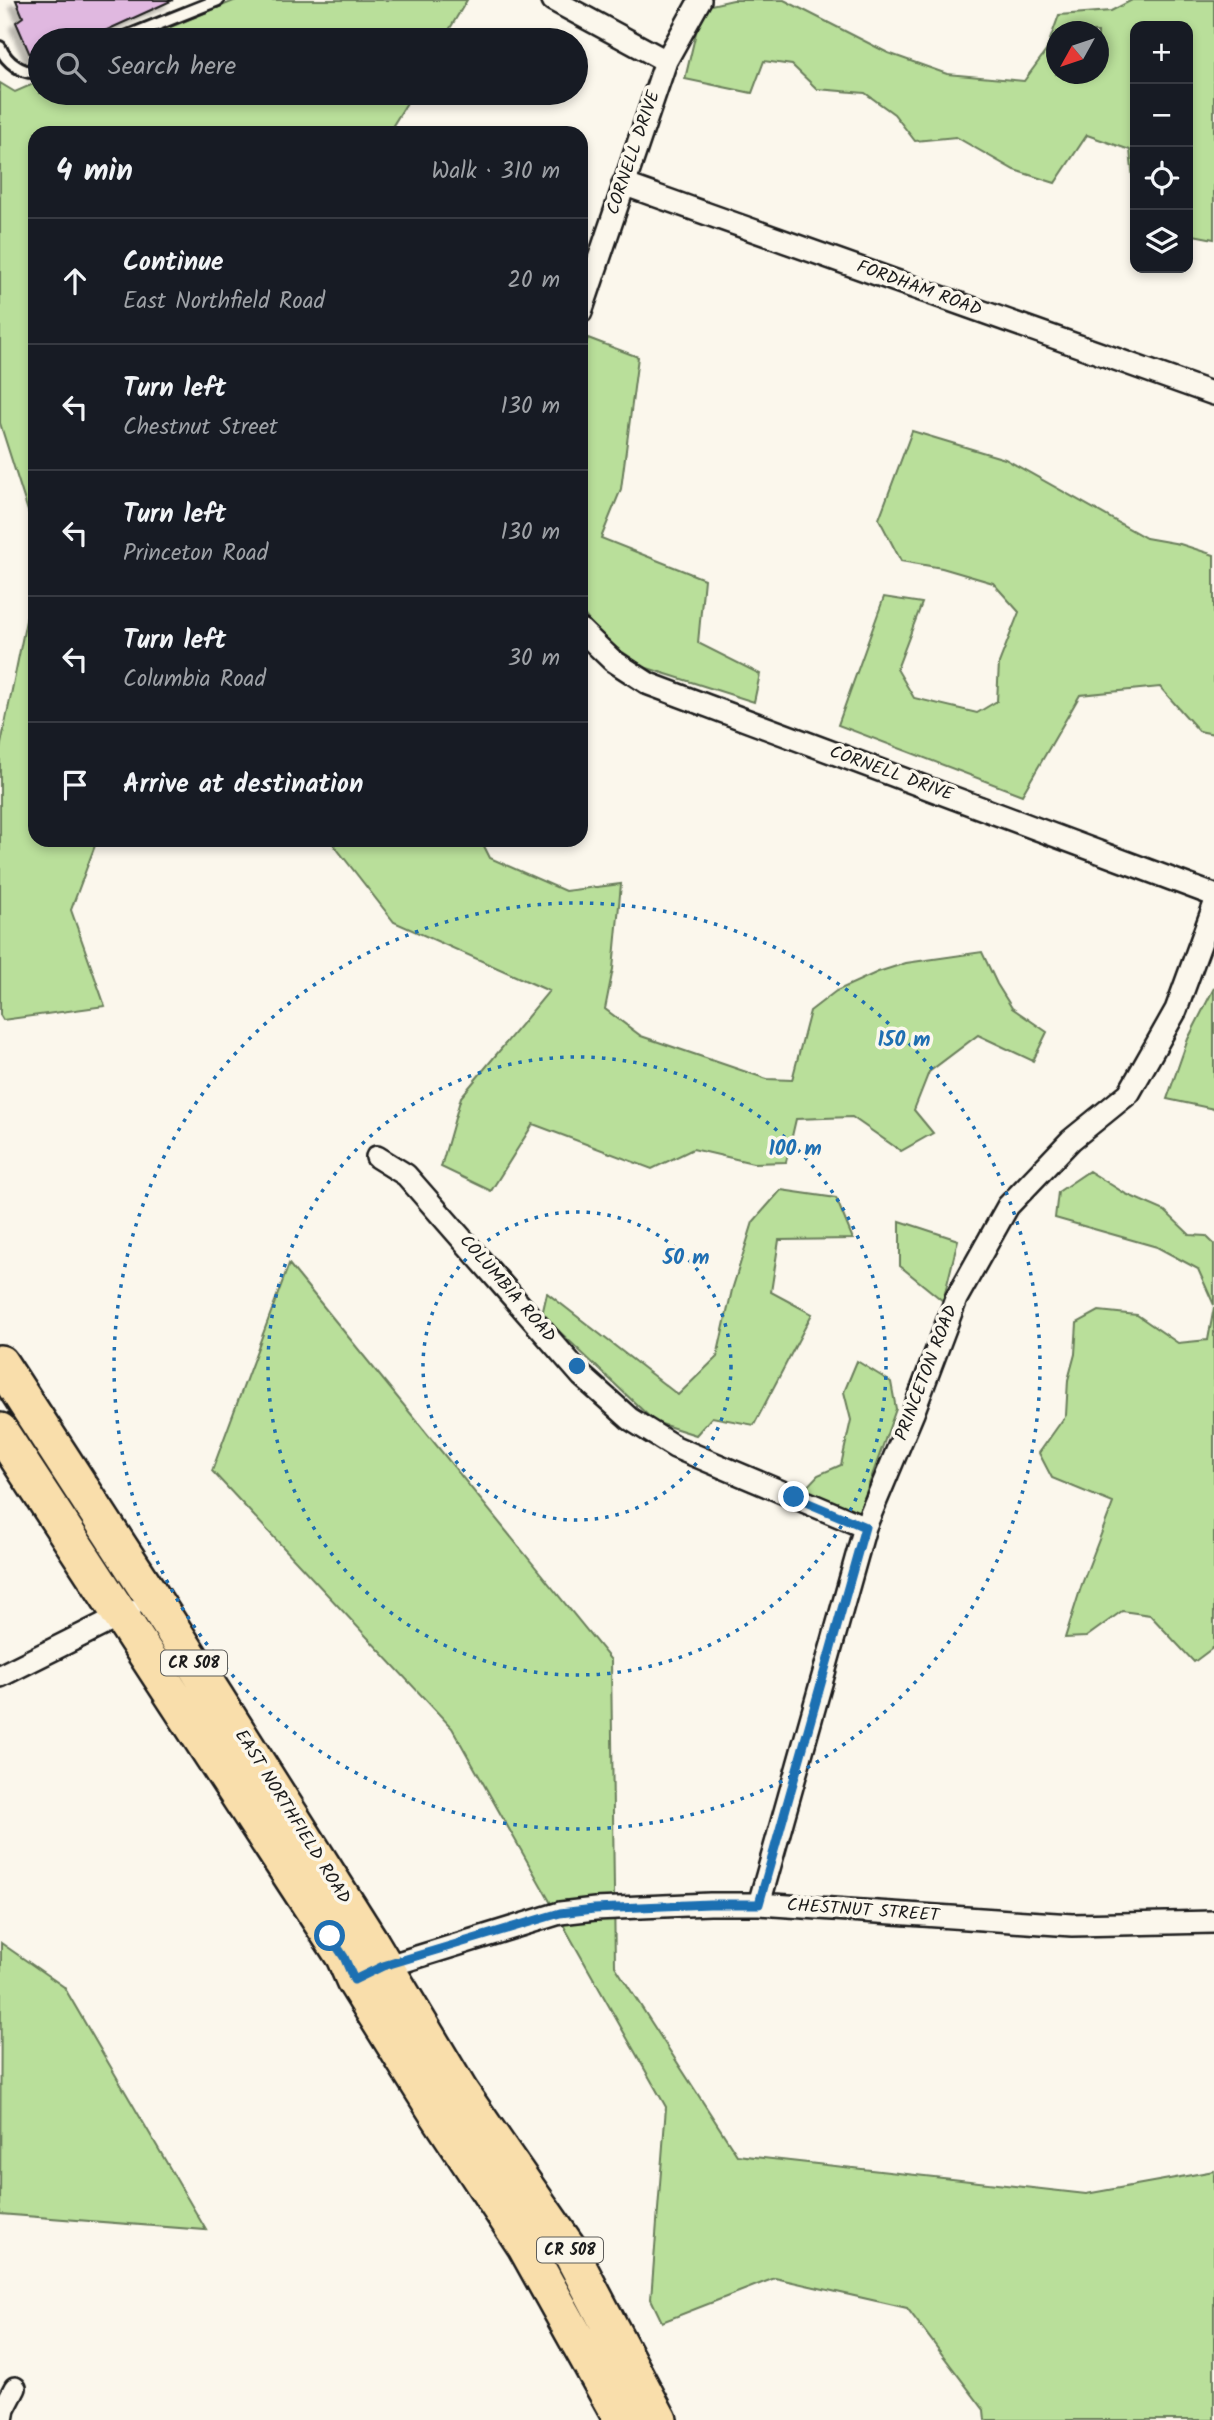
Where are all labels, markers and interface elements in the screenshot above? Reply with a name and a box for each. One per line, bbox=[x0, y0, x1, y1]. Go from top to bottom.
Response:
north arrow bbox=[1046, 21, 1109, 84]
map controls bbox=[1130, 21, 1193, 273]
button: + bbox=[1130, 21, 1193, 84]
search box bbox=[28, 28, 588, 105]
text: Search here bbox=[108, 46, 236, 88]
icon: search bbox=[52, 48, 90, 86]
button: − bbox=[1130, 84, 1193, 147]
street label: CORNELL DRIVE bbox=[599, 87, 669, 219]
button: locate bbox=[1130, 147, 1193, 210]
text: 4 min bbox=[56, 148, 133, 196]
text: Walk · 310 m bbox=[432, 154, 560, 190]
button: layers bbox=[1130, 210, 1193, 273]
text: Continue bbox=[123, 242, 224, 284]
street label: FORDHAM ROAD bbox=[852, 253, 986, 325]
icon: ahead bbox=[56, 262, 94, 300]
text: 20 m bbox=[508, 263, 560, 299]
text: East Northfield Road bbox=[123, 284, 325, 320]
text: Turn left bbox=[123, 368, 226, 410]
icon: left bbox=[56, 388, 94, 426]
text: 130 m bbox=[501, 389, 560, 425]
text: Chestnut Street bbox=[123, 410, 278, 446]
text: Turn left bbox=[123, 494, 226, 536]
icon: left bbox=[56, 514, 94, 552]
text: 130 m bbox=[501, 515, 560, 551]
text: Princeton Road bbox=[123, 536, 268, 572]
text: Turn left bbox=[123, 620, 226, 662]
icon: left bbox=[56, 640, 94, 678]
text: 30 m bbox=[508, 641, 560, 677]
text: Columbia Road bbox=[123, 662, 266, 698]
street label: CORNELL DRIVE bbox=[825, 738, 957, 810]
text: Arrive at destination bbox=[123, 764, 363, 806]
icon: arrive bbox=[56, 766, 94, 804]
text: 150 m bbox=[877, 1024, 931, 1057]
text: 100 m bbox=[768, 1133, 822, 1166]
street label: COLUMBIA ROAD bbox=[451, 1228, 563, 1350]
text: 50 m bbox=[662, 1242, 709, 1275]
street label: PRINCETON ROAD bbox=[888, 1300, 966, 1445]
centre of rings bbox=[565, 1354, 589, 1378]
route end bbox=[778, 1481, 809, 1512]
road number: CR 508 bbox=[161, 1651, 227, 1676]
street label: EAST NORTHFIELD ROAD bbox=[226, 1724, 358, 1910]
street label: CHESTNUT STREET bbox=[786, 1891, 942, 1931]
route start bbox=[314, 1920, 345, 1951]
road number: CR 508 bbox=[537, 2238, 603, 2262]

